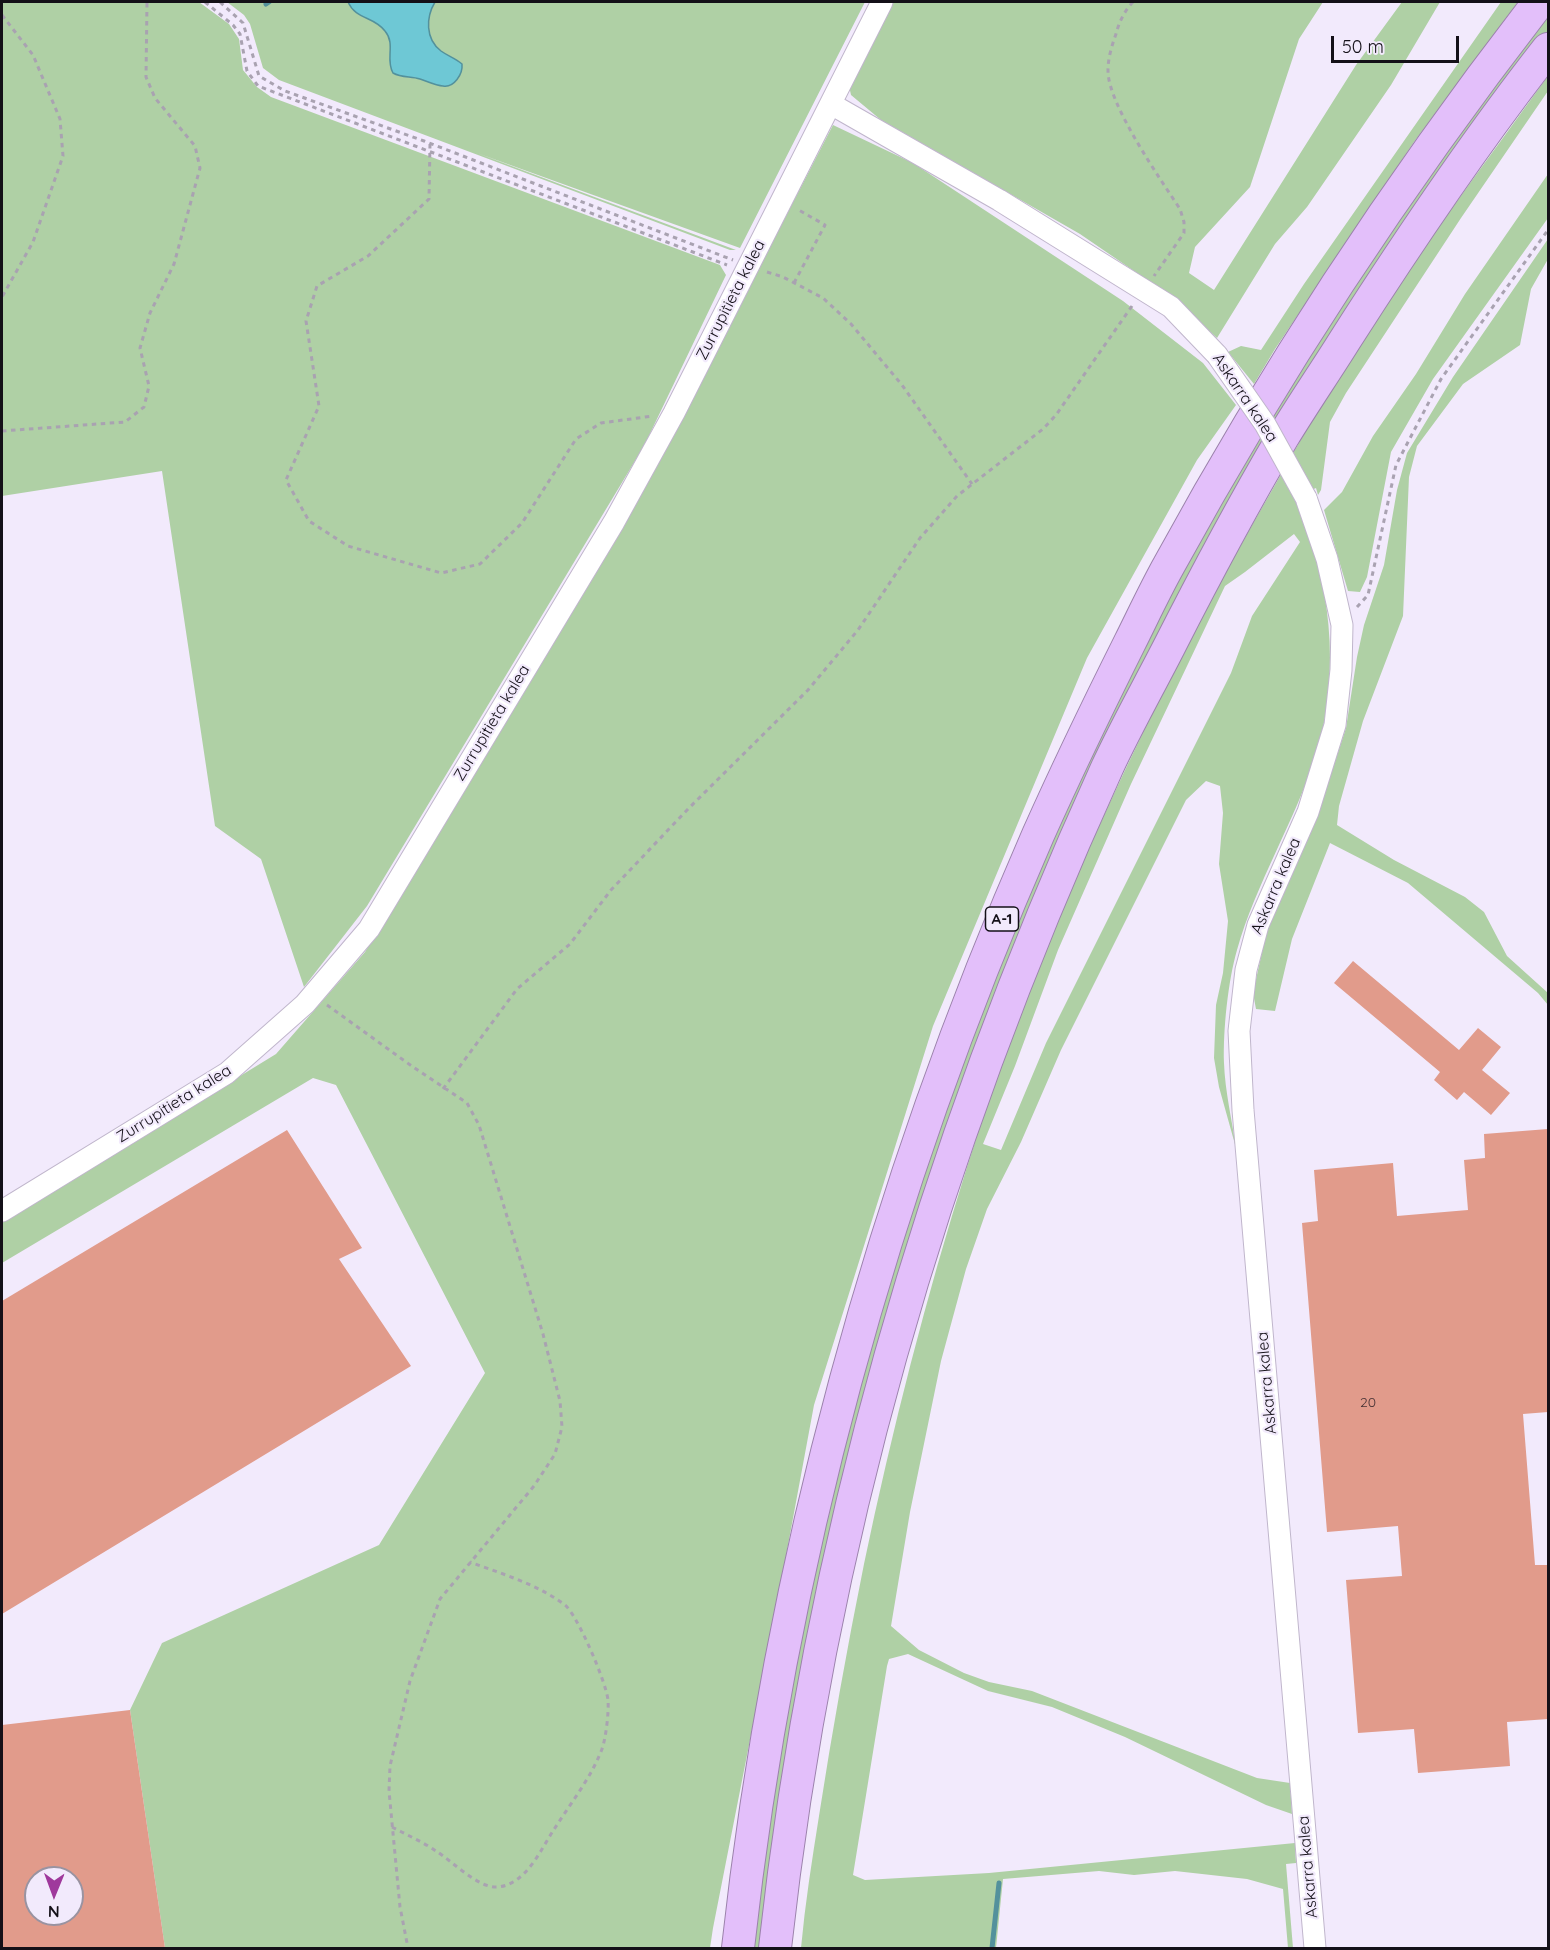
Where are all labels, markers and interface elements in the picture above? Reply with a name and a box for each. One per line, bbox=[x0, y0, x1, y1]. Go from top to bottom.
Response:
scale bar bbox=[1334, 24, 1462, 62]
text: 50 m bbox=[1342, 35, 1384, 58]
street label: Zurrupitieta kalea bbox=[693, 237, 769, 363]
street label: Askarra kalea bbox=[1208, 350, 1282, 446]
street label: Zurrupitieta kalea bbox=[450, 662, 534, 784]
street label: Askarra kalea bbox=[1247, 835, 1305, 937]
road number: A-1 bbox=[986, 907, 1018, 931]
street label: Zurrupitieta kalea bbox=[113, 1061, 235, 1147]
street label: Askarra kalea bbox=[1253, 1331, 1281, 1435]
house number: 20 bbox=[1360, 1395, 1376, 1411]
street label: Askarra kalea bbox=[1294, 1815, 1322, 1919]
north arrow bbox=[24, 1866, 84, 1926]
text: N bbox=[48, 1902, 60, 1922]

